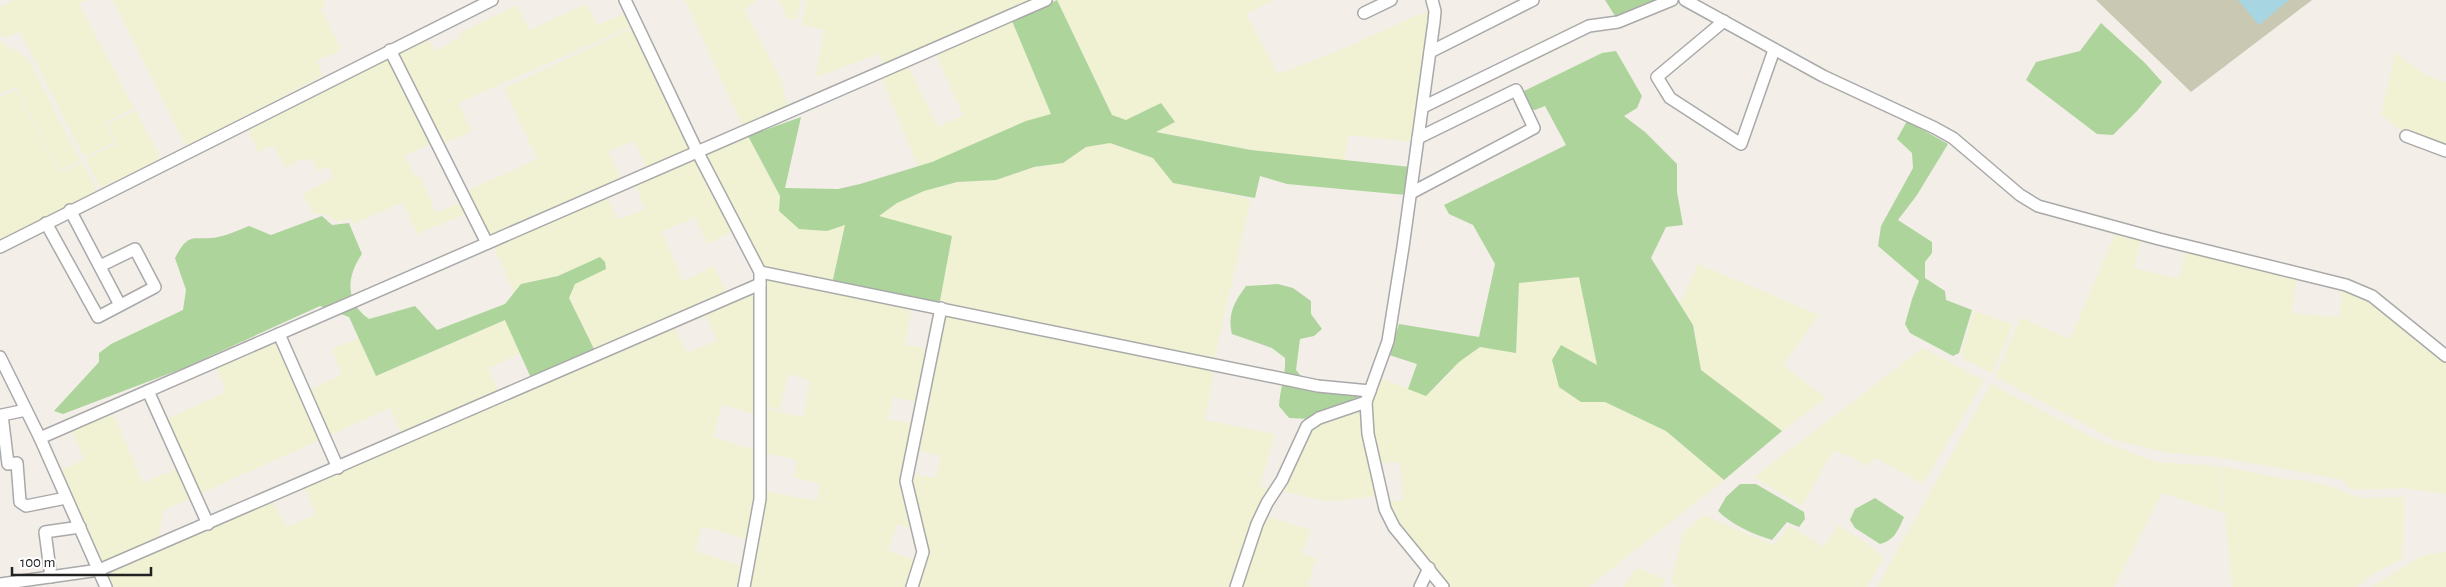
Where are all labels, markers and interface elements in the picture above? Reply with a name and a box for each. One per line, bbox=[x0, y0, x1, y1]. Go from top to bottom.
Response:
scale bar bbox=[12, 544, 151, 576]
text: 100 m bbox=[20, 555, 55, 570]

